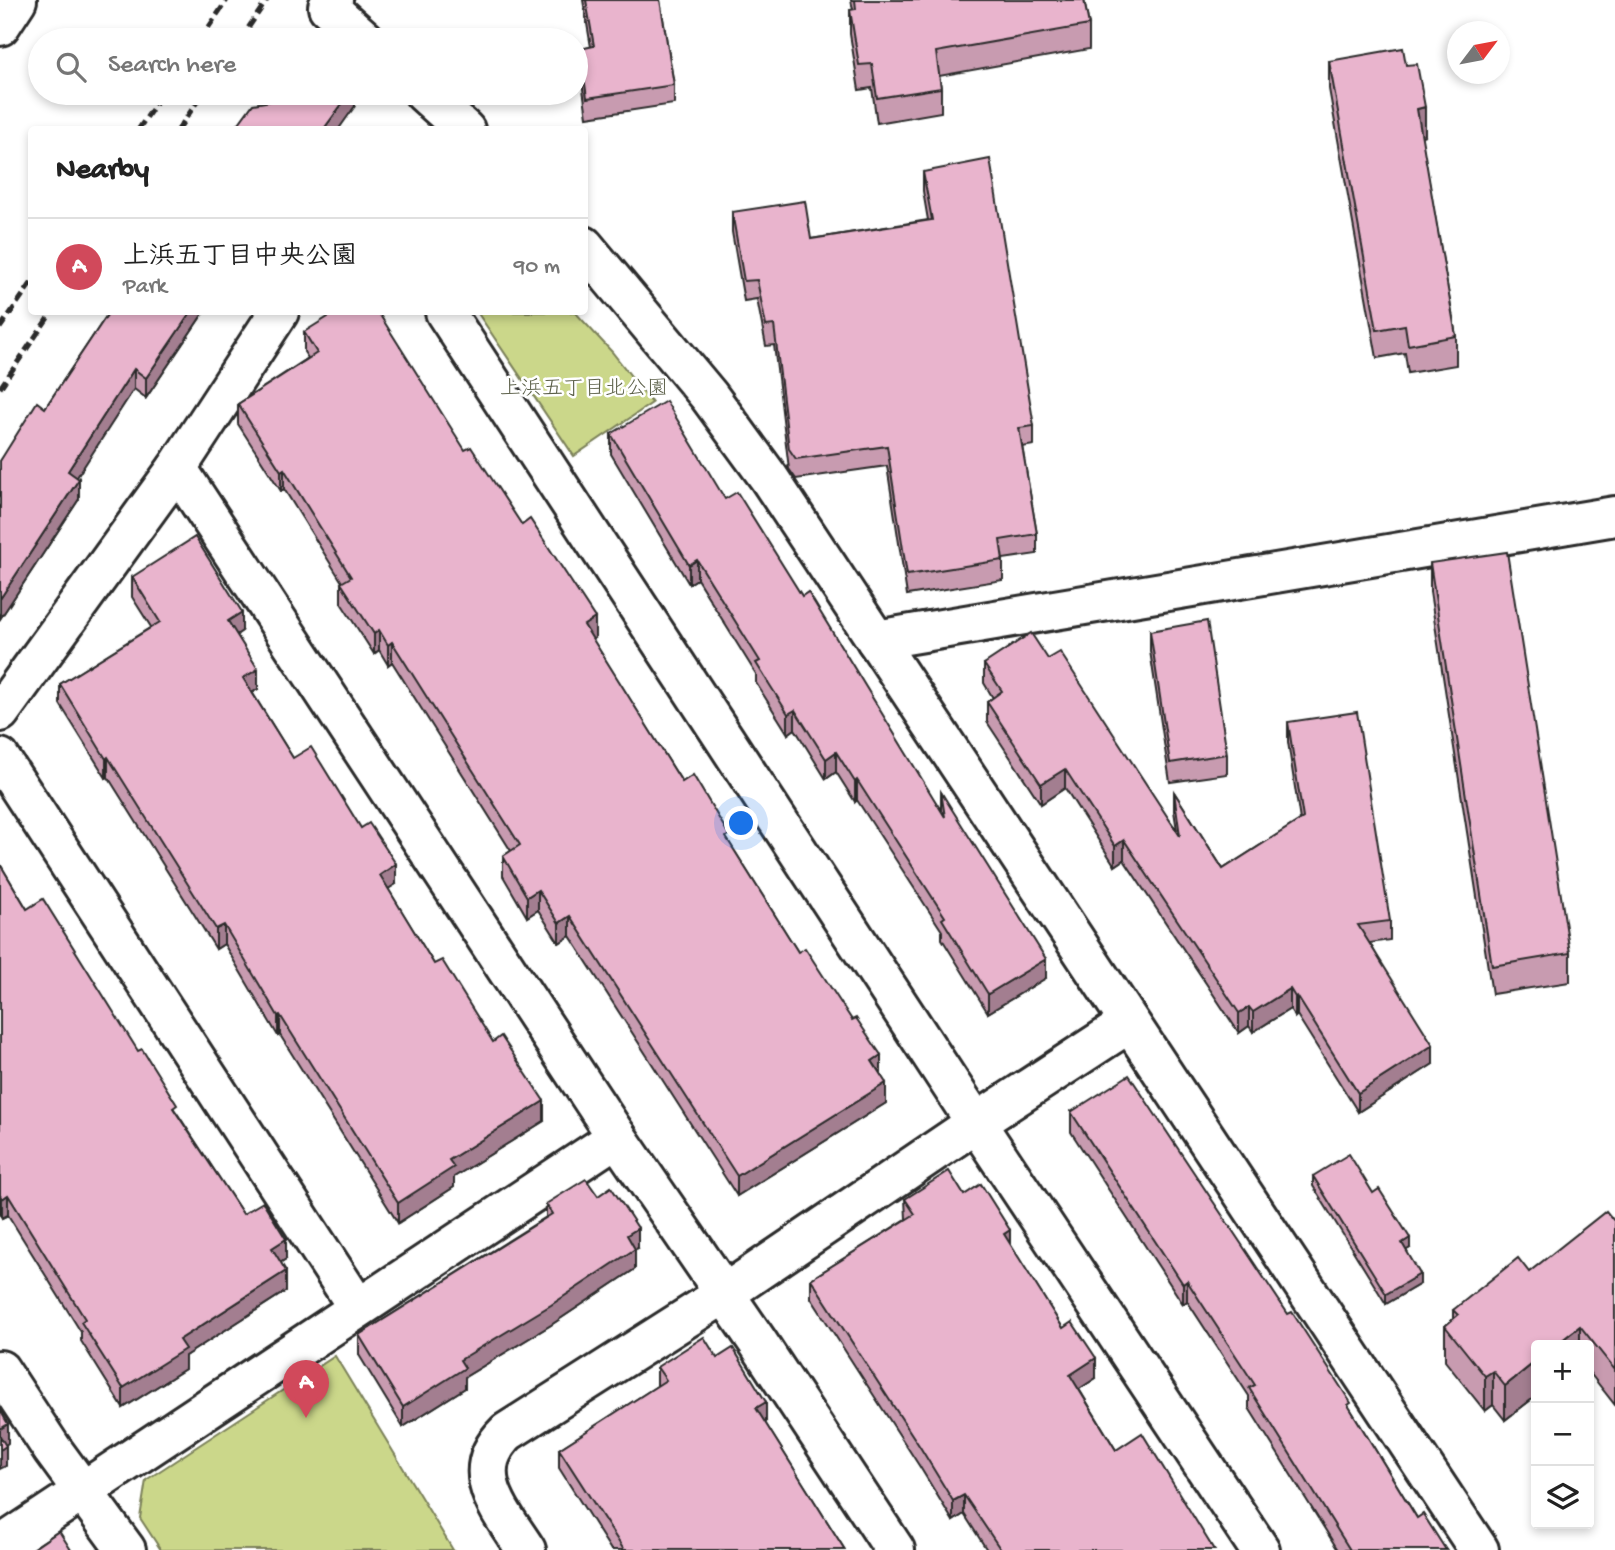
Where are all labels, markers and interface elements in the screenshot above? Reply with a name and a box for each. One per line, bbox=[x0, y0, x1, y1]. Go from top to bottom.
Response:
north arrow bbox=[1447, 21, 1510, 84]
search box bbox=[28, 28, 588, 105]
icon: search bbox=[52, 48, 90, 86]
text: Search here bbox=[108, 51, 236, 82]
text: Nearby bbox=[56, 154, 149, 189]
text: 上浜五丁目中央公園 bbox=[123, 243, 357, 274]
text: A bbox=[72, 254, 86, 281]
text: 90 m bbox=[514, 254, 560, 281]
text: Park bbox=[123, 274, 167, 301]
park label: 上浜五丁目北公園 bbox=[500, 377, 668, 403]
your location bbox=[724, 806, 758, 840]
map controls bbox=[1531, 1340, 1594, 1529]
button: + bbox=[1531, 1340, 1594, 1403]
pin: A bbox=[283, 1360, 329, 1418]
button: − bbox=[1531, 1403, 1594, 1466]
button: layers bbox=[1531, 1466, 1594, 1529]

